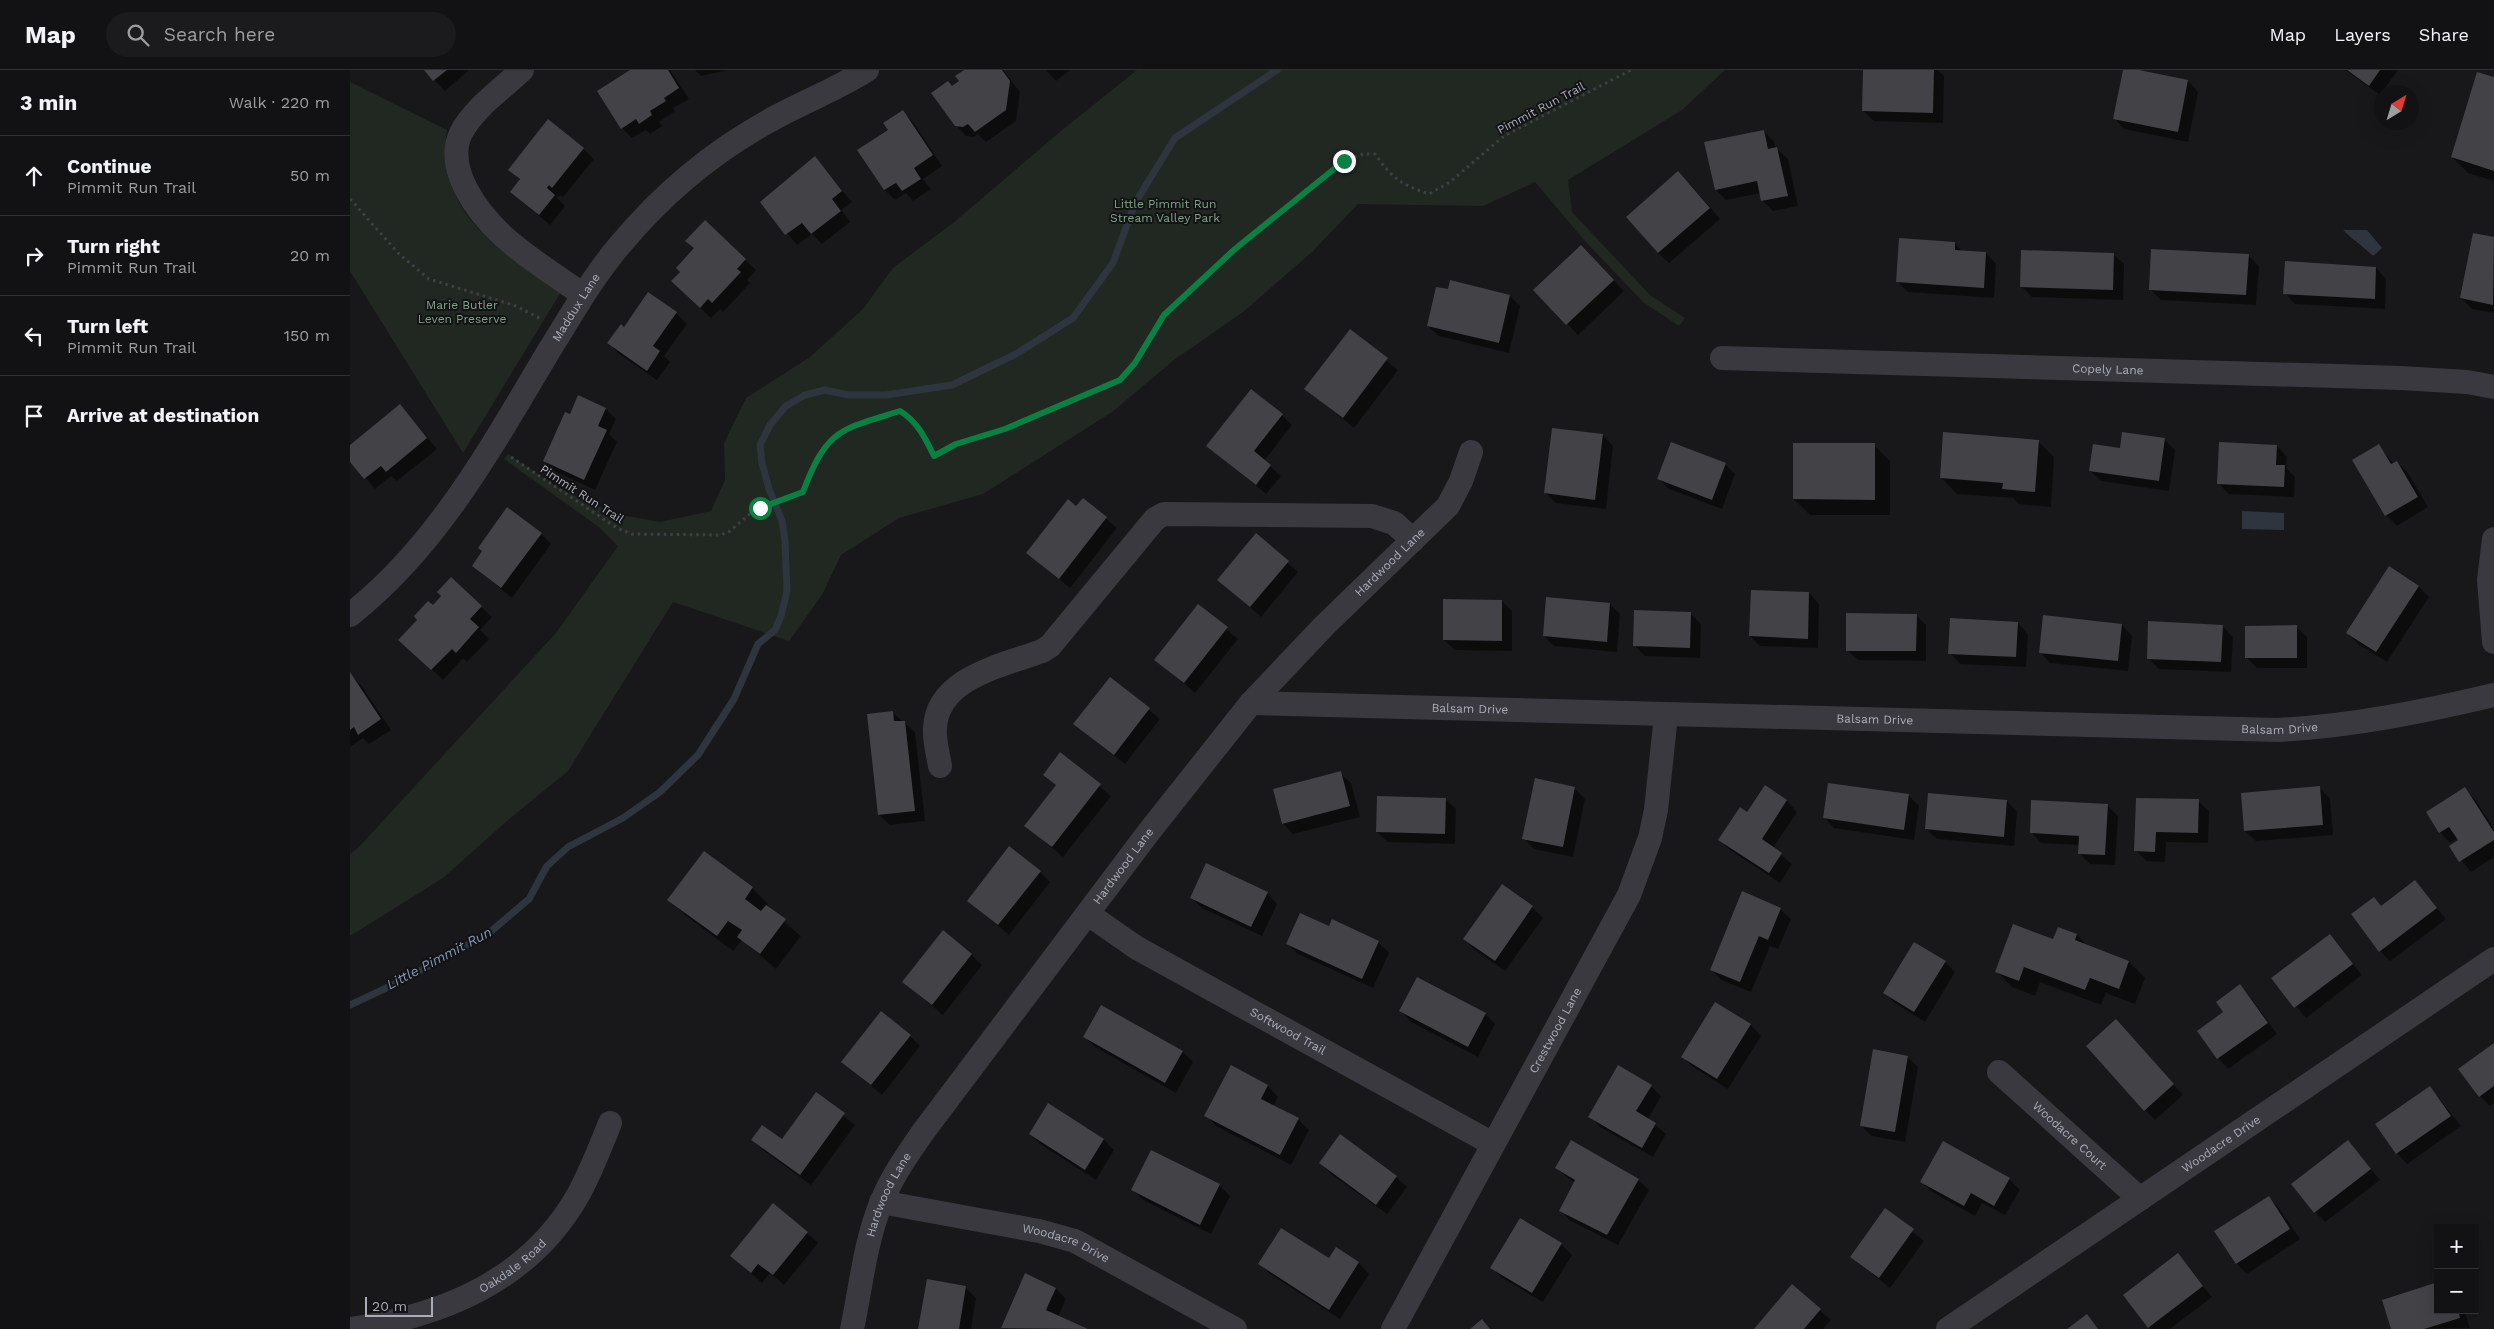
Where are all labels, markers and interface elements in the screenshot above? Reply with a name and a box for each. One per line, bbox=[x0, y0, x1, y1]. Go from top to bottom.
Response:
search box bbox=[106, 12, 456, 57]
text: Map bbox=[25, 21, 76, 49]
icon: search bbox=[124, 21, 152, 49]
text: Search here bbox=[164, 23, 275, 46]
text: Map bbox=[2269, 24, 2306, 45]
text: Layers bbox=[2334, 24, 2391, 45]
text: Share bbox=[2419, 24, 2469, 45]
street label: Pimmit Run Trail bbox=[1495, 79, 1587, 137]
north arrow bbox=[2374, 85, 2419, 130]
text: 3 min bbox=[20, 90, 77, 115]
text: Walk · 220 m bbox=[229, 93, 330, 112]
route end bbox=[1333, 150, 1356, 173]
text: Continue bbox=[67, 155, 151, 178]
icon: ahead bbox=[20, 162, 48, 190]
text: 50 m bbox=[290, 166, 330, 185]
text: Pimmit Run Trail bbox=[67, 178, 196, 197]
park label: Little Pimmit Run Stream Valley Park bbox=[1110, 197, 1220, 225]
text: Turn right bbox=[67, 235, 160, 258]
icon: right bbox=[20, 242, 48, 270]
text: 20 m bbox=[290, 246, 330, 265]
text: Pimmit Run Trail bbox=[67, 258, 196, 277]
street label: Maddux Lane bbox=[549, 270, 603, 344]
park label: Marie Butler Leven Preserve bbox=[418, 298, 506, 326]
text: Turn left bbox=[67, 315, 148, 338]
icon: left bbox=[20, 322, 48, 350]
text: 150 m bbox=[284, 326, 330, 345]
text: Pimmit Run Trail bbox=[67, 338, 196, 357]
street label: Copely Lane bbox=[2072, 361, 2144, 377]
icon: arrive bbox=[20, 402, 48, 430]
text: Arrive at destination bbox=[67, 404, 259, 427]
street label: Pimmit Run Trail bbox=[538, 462, 627, 526]
route start bbox=[749, 497, 772, 520]
street label: Hardwood Lane bbox=[1352, 525, 1428, 599]
street label: Balsam Drive bbox=[1431, 701, 1509, 717]
street label: Balsam Drive bbox=[1836, 711, 1913, 727]
street label: Balsam Drive bbox=[2241, 720, 2319, 737]
street label: Hardwood Lane bbox=[1090, 825, 1156, 907]
water label: Little Pimmit Run bbox=[384, 924, 494, 992]
street label: Crestwood Lane bbox=[1526, 985, 1584, 1076]
street label: Softwood Trail bbox=[1248, 1005, 1329, 1058]
street label: Woodacre Court bbox=[2030, 1099, 2109, 1172]
street label: Woodacre Drive bbox=[2179, 1112, 2263, 1176]
street label: Hardwood Lane bbox=[863, 1150, 914, 1239]
street label: Woodacre Drive bbox=[1021, 1221, 1112, 1266]
map controls bbox=[2434, 1224, 2479, 1314]
button: + bbox=[2434, 1224, 2479, 1269]
street label: Oakdale Road bbox=[477, 1236, 549, 1296]
button: − bbox=[2434, 1269, 2479, 1314]
scale bar bbox=[365, 1294, 432, 1317]
text: 20 m bbox=[372, 1298, 407, 1314]

